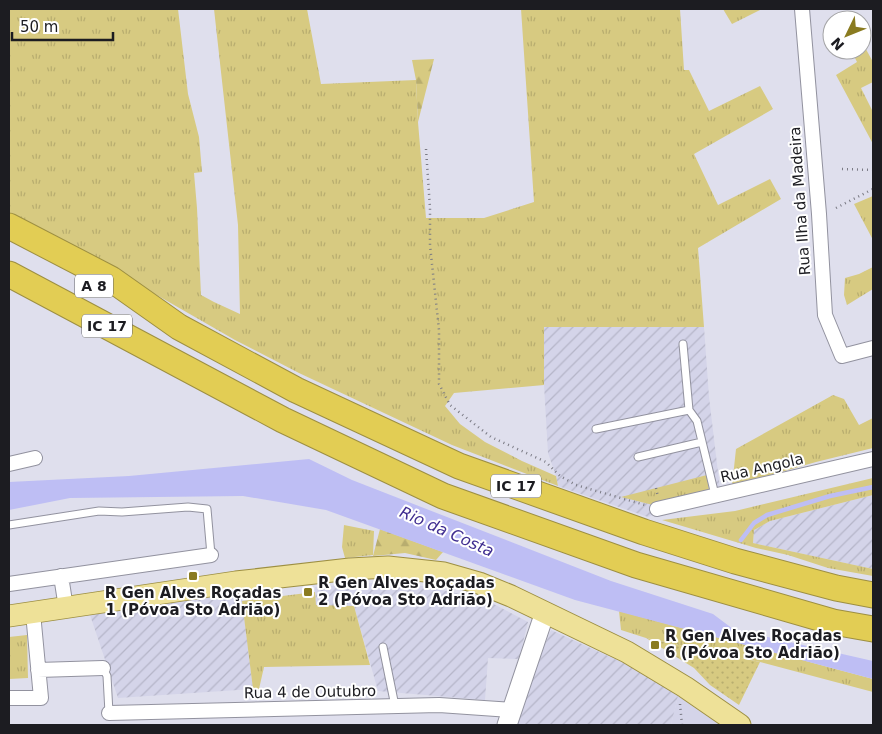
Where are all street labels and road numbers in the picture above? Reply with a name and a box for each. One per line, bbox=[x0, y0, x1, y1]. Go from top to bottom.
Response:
street label: Rua Ilha da Madeira bbox=[786, 126, 814, 276]
road number: A 8 bbox=[75, 274, 113, 298]
road number: IC 17 bbox=[82, 314, 132, 338]
street label: Rua Angola bbox=[719, 450, 805, 486]
road number: IC 17 bbox=[491, 474, 541, 498]
street label: Rua 4 de Outubro bbox=[244, 682, 376, 702]

